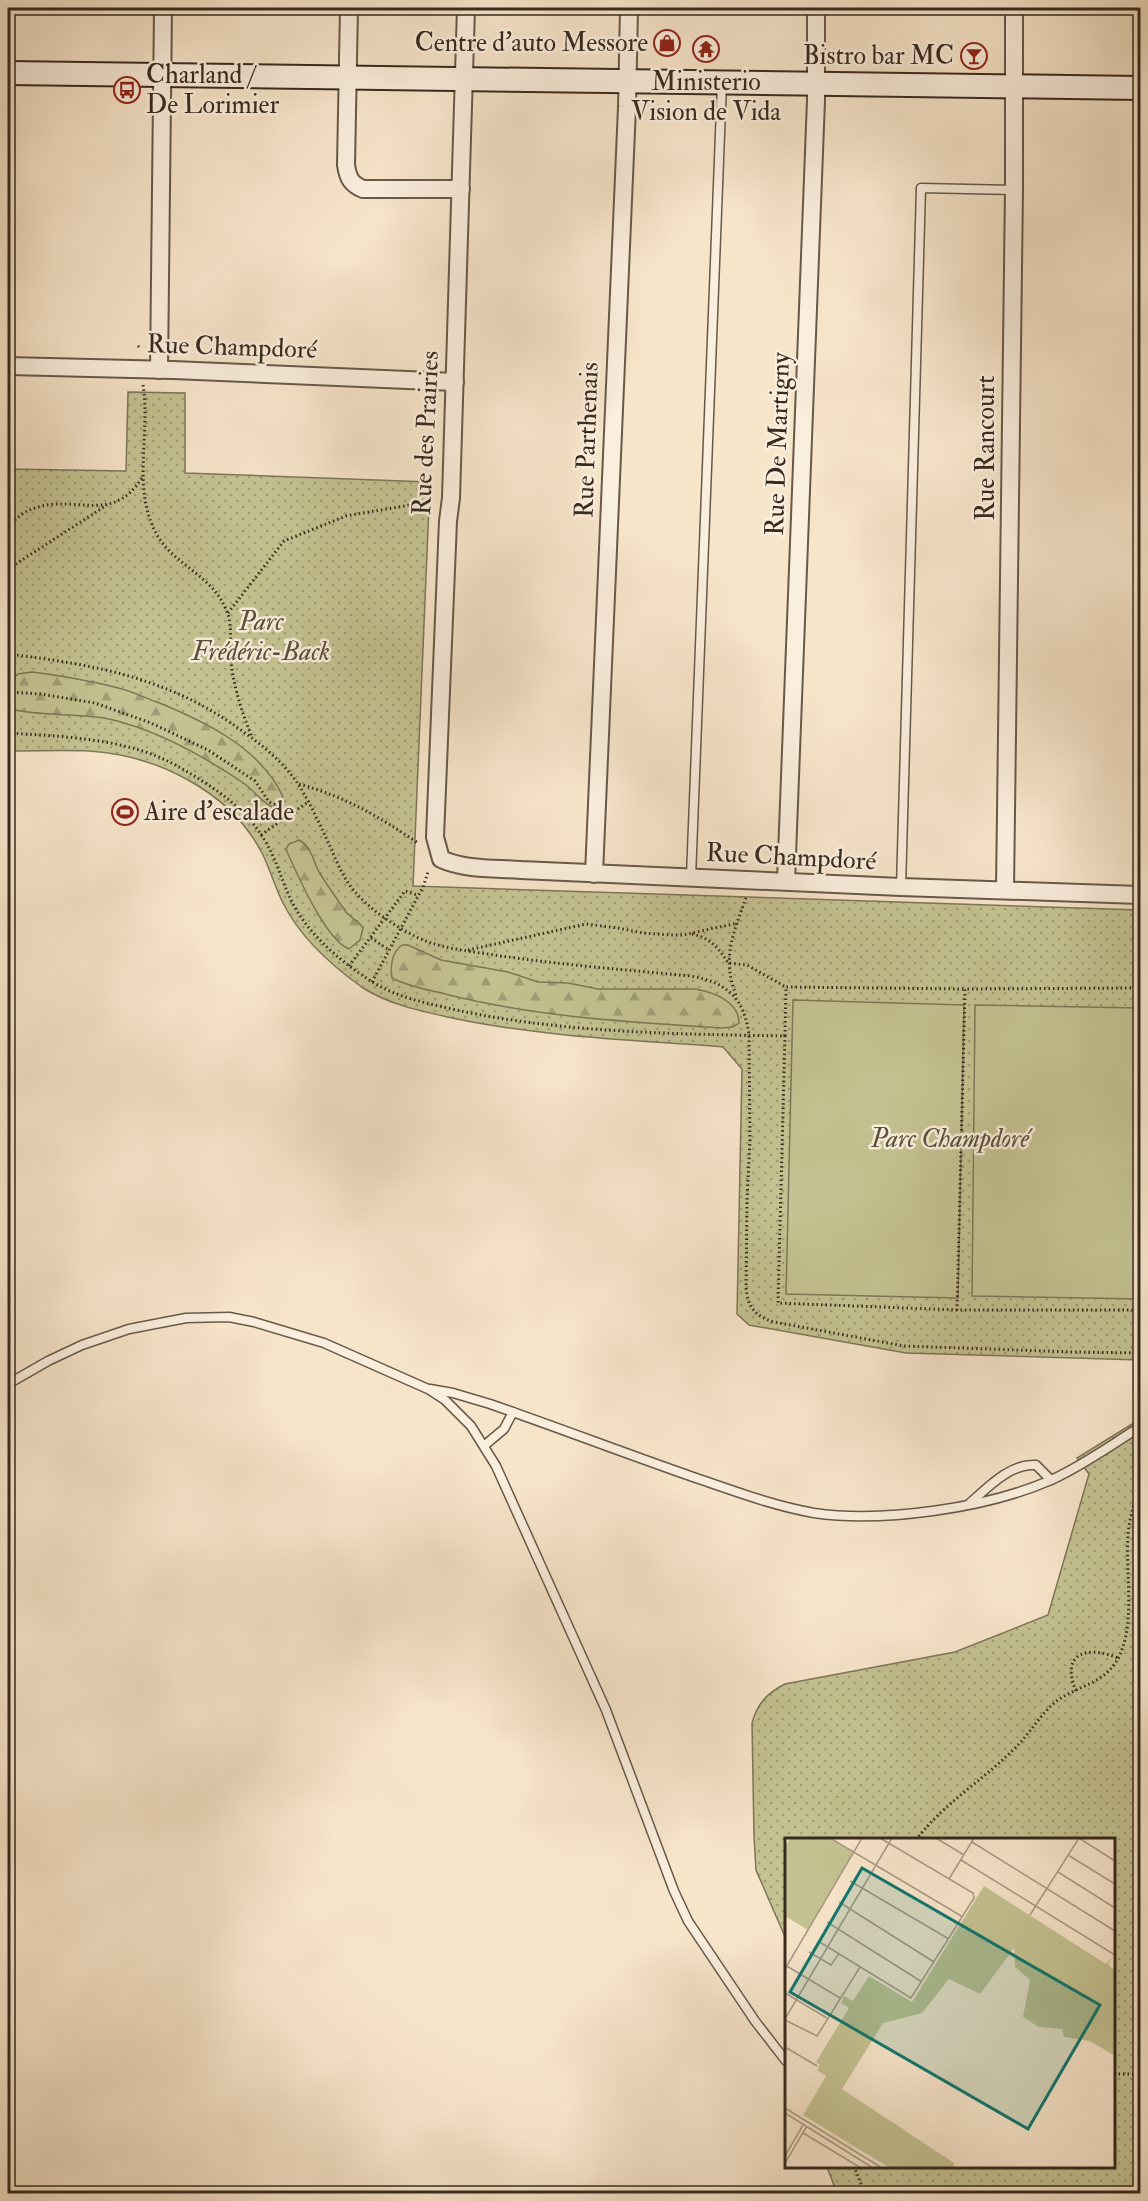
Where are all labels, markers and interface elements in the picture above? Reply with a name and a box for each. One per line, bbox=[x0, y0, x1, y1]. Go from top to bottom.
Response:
place label: Centre d'auto Messore bbox=[415, 27, 648, 59]
shop icon: Centre d'auto Messore bbox=[652, 28, 682, 58]
temple icon: Ministerio Vision de Vida bbox=[691, 34, 721, 64]
place label: Bistro bar MC bbox=[803, 40, 954, 72]
bar icon: Bistro bar MC bbox=[959, 41, 989, 71]
place label: Charland / De Lorimier bbox=[146, 59, 279, 121]
place label: Ministerio Vision de Vida bbox=[631, 66, 781, 128]
bus stop icon: Charland / De Lorimier bbox=[112, 75, 142, 105]
street label: Rue Champdoré bbox=[146, 328, 318, 367]
street label: Rue des Prairies bbox=[406, 350, 446, 516]
street label: Rue De Martigny bbox=[759, 351, 797, 536]
street label: Rue Parthenais bbox=[568, 361, 606, 518]
street label: Rue Rancourt bbox=[970, 375, 1002, 521]
park label: Parc Frédéric-Back bbox=[190, 606, 330, 668]
place label: Aire d'escalade bbox=[143, 796, 294, 828]
sports icon: Aire d'escalade bbox=[110, 797, 140, 827]
street label: Rue Champdoré bbox=[705, 837, 877, 878]
park label: Parc Champdoré bbox=[870, 1123, 1034, 1155]
inset map bbox=[785, 1838, 1115, 2168]

